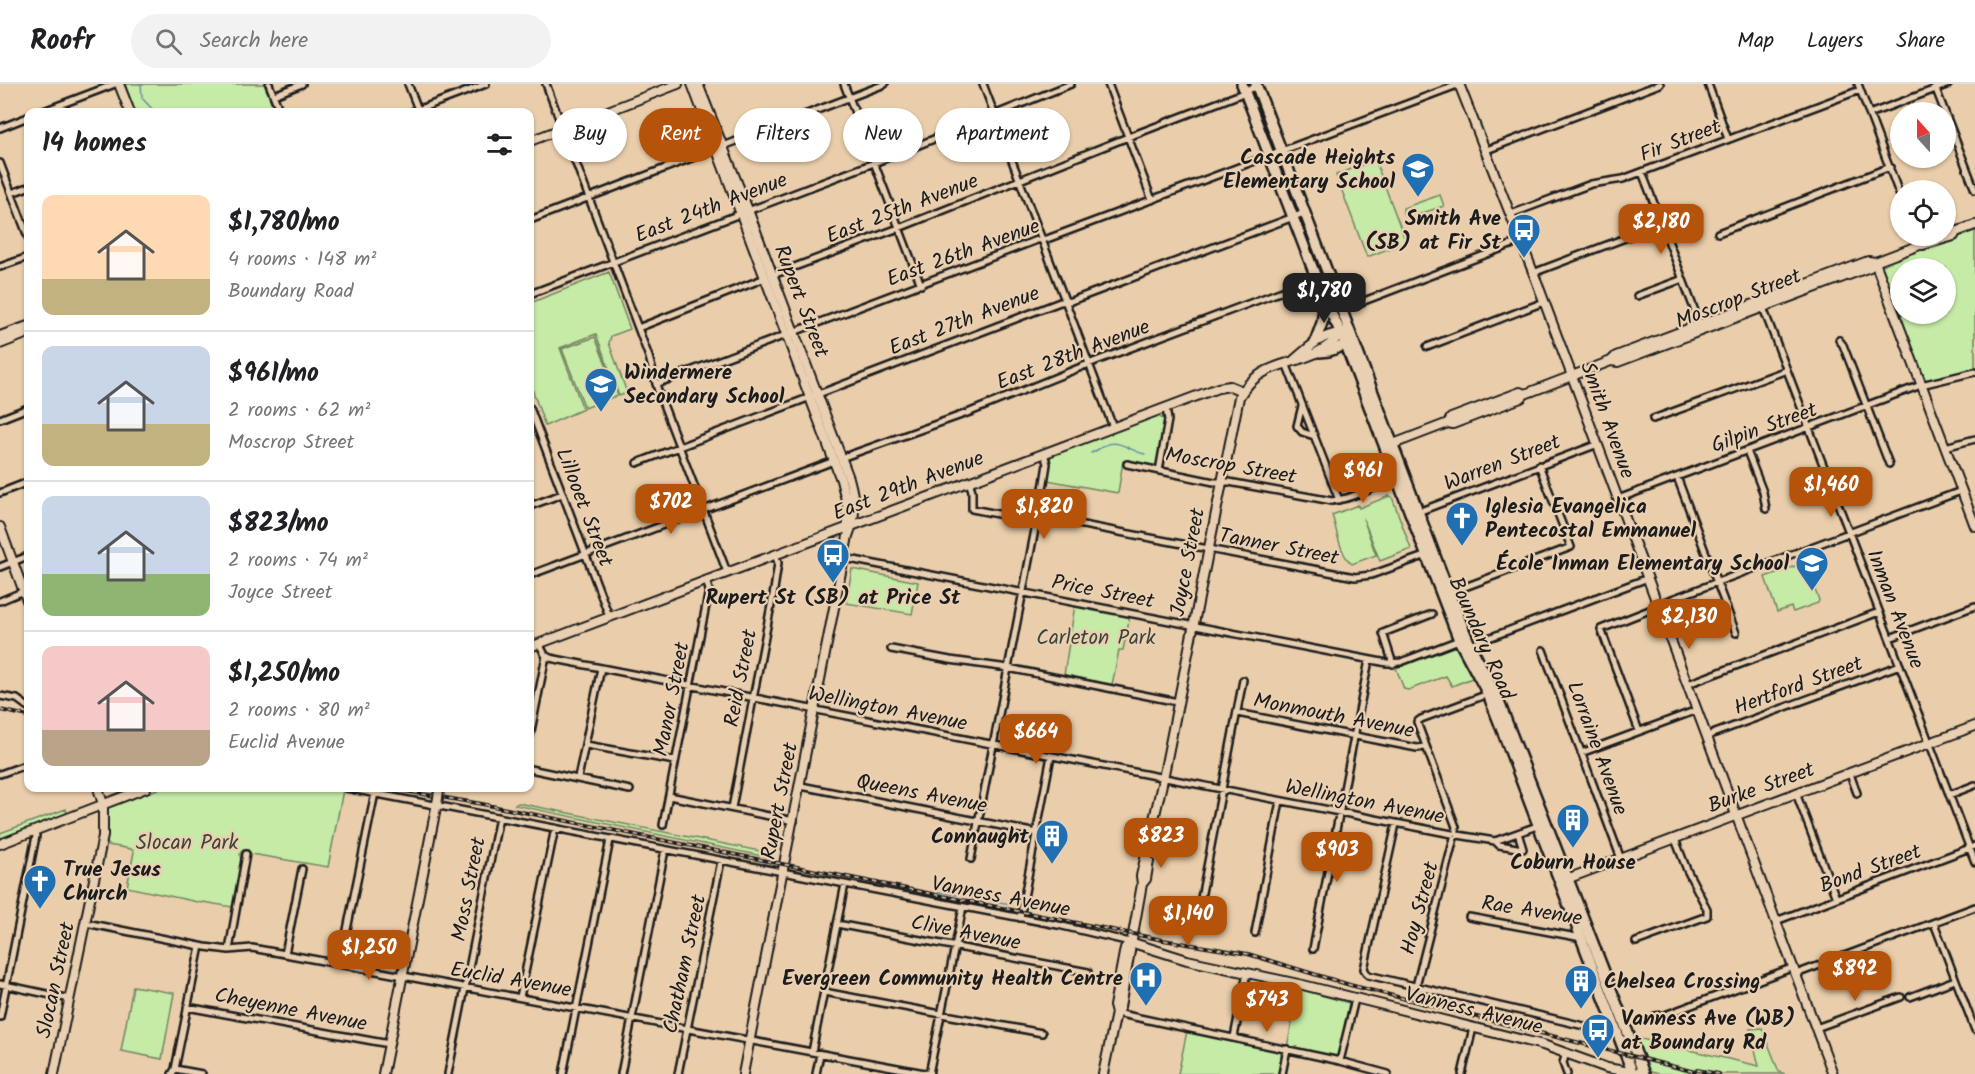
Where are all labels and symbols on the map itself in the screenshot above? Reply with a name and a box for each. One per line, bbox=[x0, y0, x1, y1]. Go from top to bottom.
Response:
north arrow bbox=[1890, 102, 1956, 168]
street label: Fir Street bbox=[1635, 111, 1727, 172]
place label: Cascade Heights Elementary School bbox=[1223, 142, 1395, 199]
school or university icon: Cascade Heights Elementary School bbox=[1400, 151, 1436, 198]
street label: East 24th Avenue bbox=[630, 164, 793, 253]
street label: East 25th Avenue bbox=[822, 165, 984, 254]
place label: Smith Ave (SB) at Fir St bbox=[1365, 203, 1502, 260]
pin: $2,180 bbox=[1612, 204, 1710, 255]
street label: East 26th Avenue bbox=[882, 210, 1045, 296]
bus stop icon: Smith Ave (SB) at Fir St bbox=[1506, 212, 1542, 259]
street label: Rupert Street bbox=[764, 240, 838, 364]
street label: Moscrop Street bbox=[1671, 260, 1807, 339]
pin: $1,780 bbox=[1275, 273, 1373, 324]
street label: East 27th Avenue bbox=[884, 277, 1045, 365]
street label: East 28th Avenue bbox=[992, 311, 1156, 400]
place label: Windermere Secondary School bbox=[624, 357, 785, 414]
street label: Smith Avenue bbox=[1570, 357, 1643, 484]
school or university icon: Windermere Secondary School bbox=[583, 366, 619, 413]
street label: Gilpin Street bbox=[1707, 394, 1823, 463]
street label: Warren Street bbox=[1439, 426, 1566, 501]
street label: Moscrop Street bbox=[1163, 439, 1300, 494]
street label: East 29th Avenue bbox=[828, 442, 990, 530]
street label: Lillooet Street bbox=[546, 443, 622, 573]
pin: $961 bbox=[1327, 453, 1399, 504]
pin: $1,460 bbox=[1782, 467, 1880, 518]
pin: $702 bbox=[635, 484, 707, 535]
pin: $1,820 bbox=[995, 489, 1093, 540]
place label: Iglesia Evangelica Pentecostal Emmanuel bbox=[1485, 491, 1696, 548]
church icon: Iglesia Evangelica Pentecostal Emmanuel bbox=[1444, 500, 1480, 547]
street label: Joyce Street bbox=[1162, 504, 1215, 619]
street label: Tanner Street bbox=[1216, 520, 1342, 575]
bus stop icon: Rupert St (SB) at Price St bbox=[815, 537, 851, 584]
school or university icon: École Inman Elementary School bbox=[1794, 545, 1830, 592]
street label: Inman Avenue bbox=[1857, 545, 1933, 675]
place label: École Inman Elementary School bbox=[1496, 548, 1789, 581]
street label: Price Street bbox=[1049, 566, 1158, 619]
street label: Boundary Road bbox=[1439, 572, 1523, 706]
place label: Rupert St (SB) at Price St bbox=[705, 582, 961, 615]
pin: $2,130 bbox=[1640, 599, 1738, 650]
park label: Carleton Park bbox=[1036, 622, 1156, 655]
street label: Reid Street bbox=[716, 626, 767, 730]
street label: Manor Street bbox=[645, 638, 700, 759]
street label: Hertford Street bbox=[1729, 648, 1868, 725]
street label: Lorraine Avenue bbox=[1557, 677, 1636, 821]
street label: Wellington Avenue bbox=[805, 678, 971, 741]
street label: Monmouth Avenue bbox=[1250, 685, 1418, 748]
pin: $664 bbox=[1000, 714, 1072, 765]
street label: Rupert Street bbox=[753, 739, 808, 863]
street label: Burke Street bbox=[1704, 754, 1820, 823]
street label: Queens Avenue bbox=[853, 766, 991, 823]
street label: Wellington Avenue bbox=[1282, 771, 1448, 834]
building icon: Coburn House bbox=[1555, 802, 1591, 849]
building icon: Connaught bbox=[1034, 818, 1070, 865]
pin: $823 bbox=[1125, 818, 1197, 869]
place label: Connaught bbox=[931, 821, 1030, 854]
park label: Slocan Park bbox=[136, 827, 238, 860]
pin: $903 bbox=[1301, 832, 1373, 883]
street label: Moss Street bbox=[443, 833, 496, 944]
street label: Bond Street bbox=[1815, 835, 1927, 903]
place label: Coburn House bbox=[1510, 847, 1636, 880]
place label: True Jesus Church bbox=[63, 854, 161, 911]
street label: Hoy Street bbox=[1392, 857, 1449, 959]
church icon: True Jesus Church bbox=[22, 863, 58, 910]
street label: Vanness Avenue bbox=[928, 868, 1074, 927]
street label: Rae Avenue bbox=[1479, 887, 1585, 936]
street label: Chatham Street bbox=[655, 891, 716, 1037]
pin: $1,140 bbox=[1139, 896, 1237, 947]
street label: Clive Avenue bbox=[908, 907, 1024, 960]
street label: Slocan Street bbox=[28, 918, 85, 1041]
pin: $1,250 bbox=[320, 930, 418, 981]
pin: $892 bbox=[1819, 951, 1891, 1002]
street label: Euclid Avenue bbox=[448, 954, 575, 1007]
hospital icon: Evergreen Community Health Centre bbox=[1128, 960, 1164, 1007]
place label: Evergreen Community Health Centre bbox=[782, 963, 1123, 996]
building icon: Chelsea Crossing bbox=[1563, 963, 1599, 1010]
place label: Chelsea Crossing bbox=[1604, 966, 1760, 999]
street label: Vanness Avenue bbox=[1401, 978, 1547, 1045]
street label: Cheyenne Avenue bbox=[212, 980, 370, 1042]
pin: $743 bbox=[1231, 982, 1303, 1033]
place label: Vanness Ave (WB) at Boundary Rd bbox=[1621, 1003, 1795, 1060]
bus stop icon: Vanness Ave (WB) at Boundary Rd bbox=[1580, 1012, 1616, 1059]

